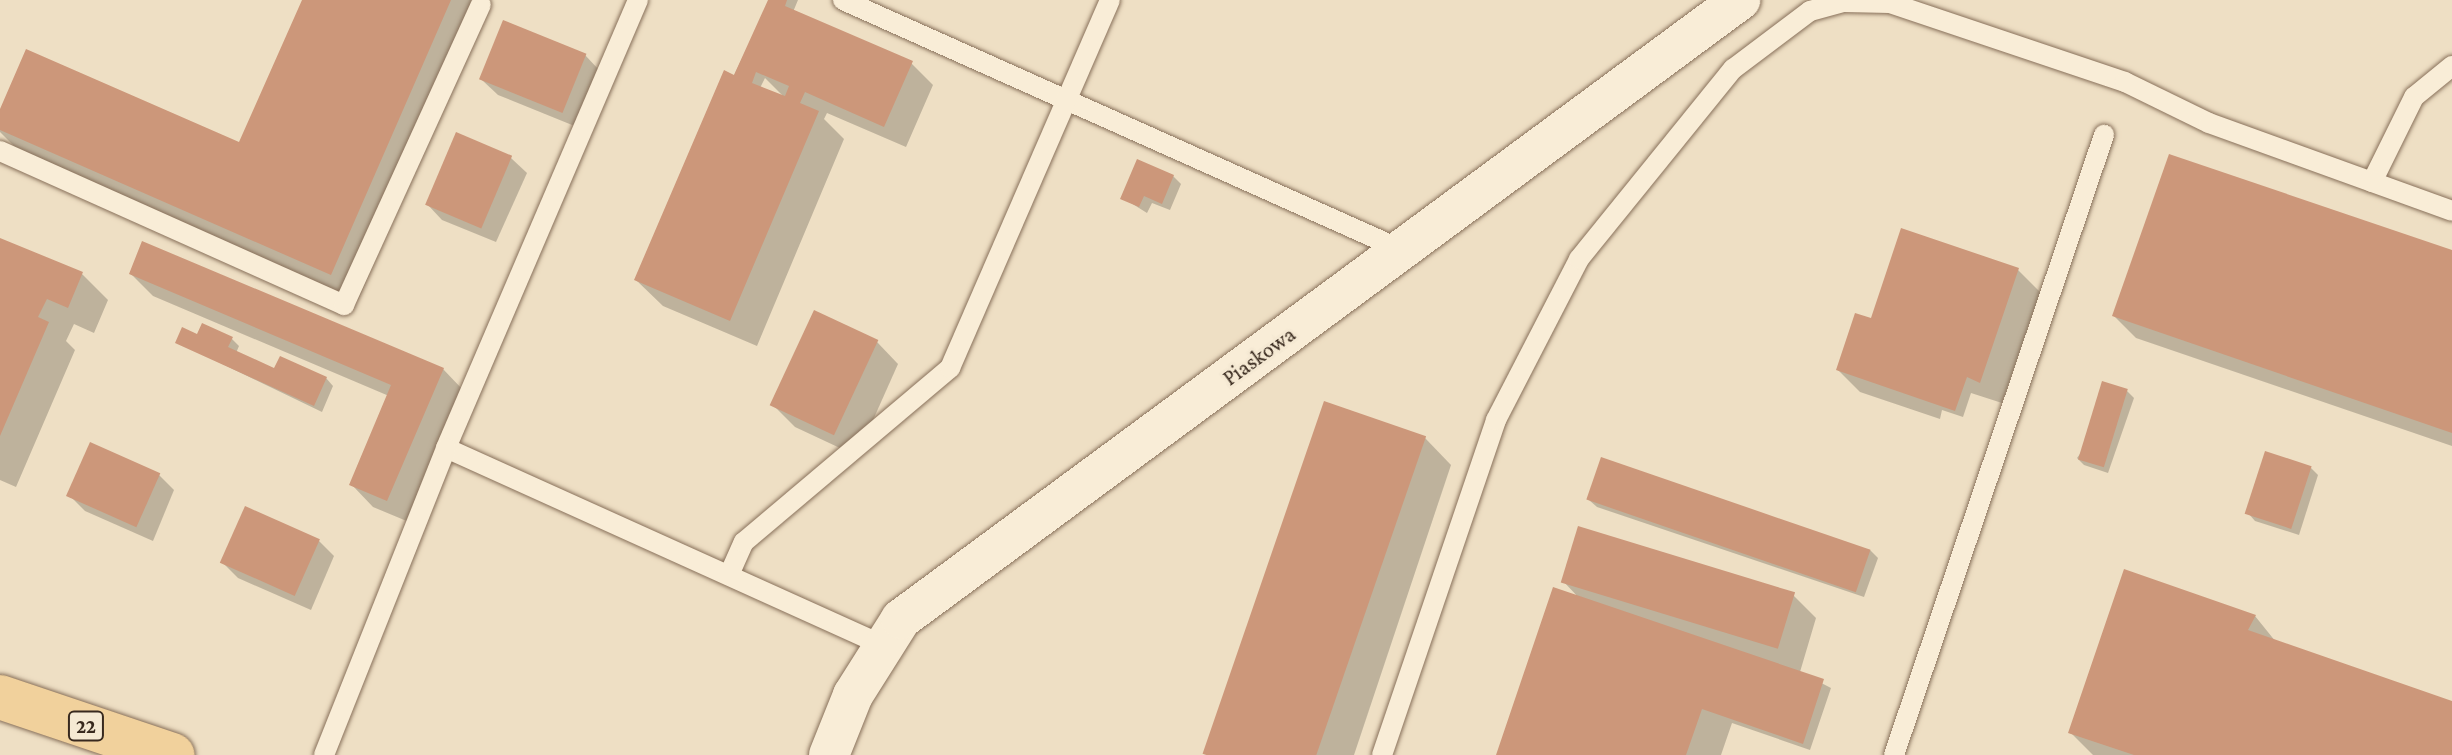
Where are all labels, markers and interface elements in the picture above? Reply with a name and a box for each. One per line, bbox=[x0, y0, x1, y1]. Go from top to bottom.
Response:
street label: Piaskowa bbox=[1218, 321, 1300, 391]
road number: 22 bbox=[66, 710, 106, 742]

